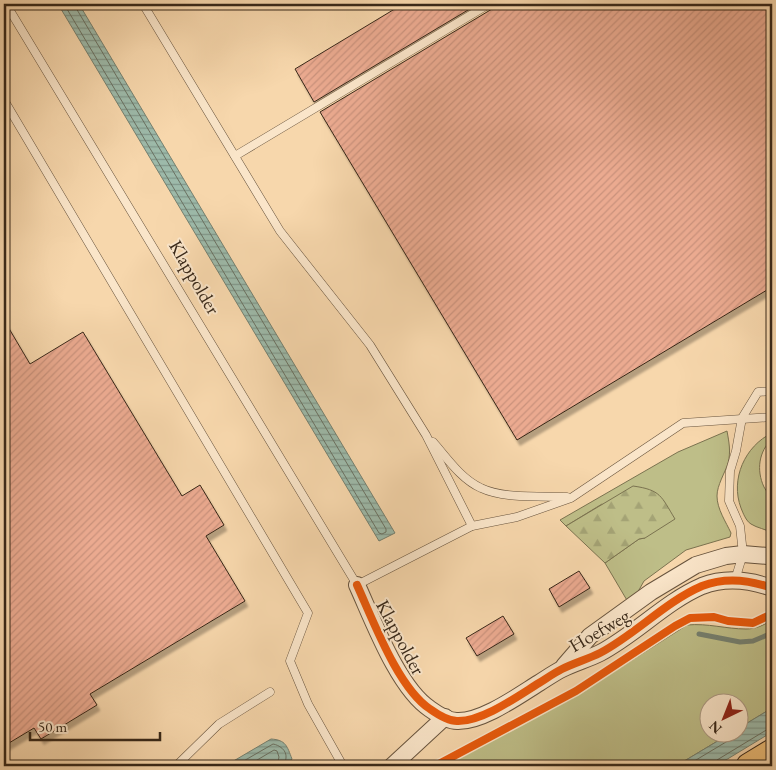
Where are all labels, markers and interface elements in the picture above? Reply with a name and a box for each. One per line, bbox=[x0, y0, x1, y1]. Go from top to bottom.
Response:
street label: Klappolder bbox=[163, 236, 226, 320]
street label: Klappolder bbox=[370, 595, 431, 680]
street label: Hoefweg bbox=[564, 603, 635, 658]
north arrow bbox=[698, 692, 748, 742]
scale bar bbox=[30, 710, 160, 742]
text: 50 m bbox=[38, 717, 67, 736]
text: N bbox=[704, 717, 725, 738]

